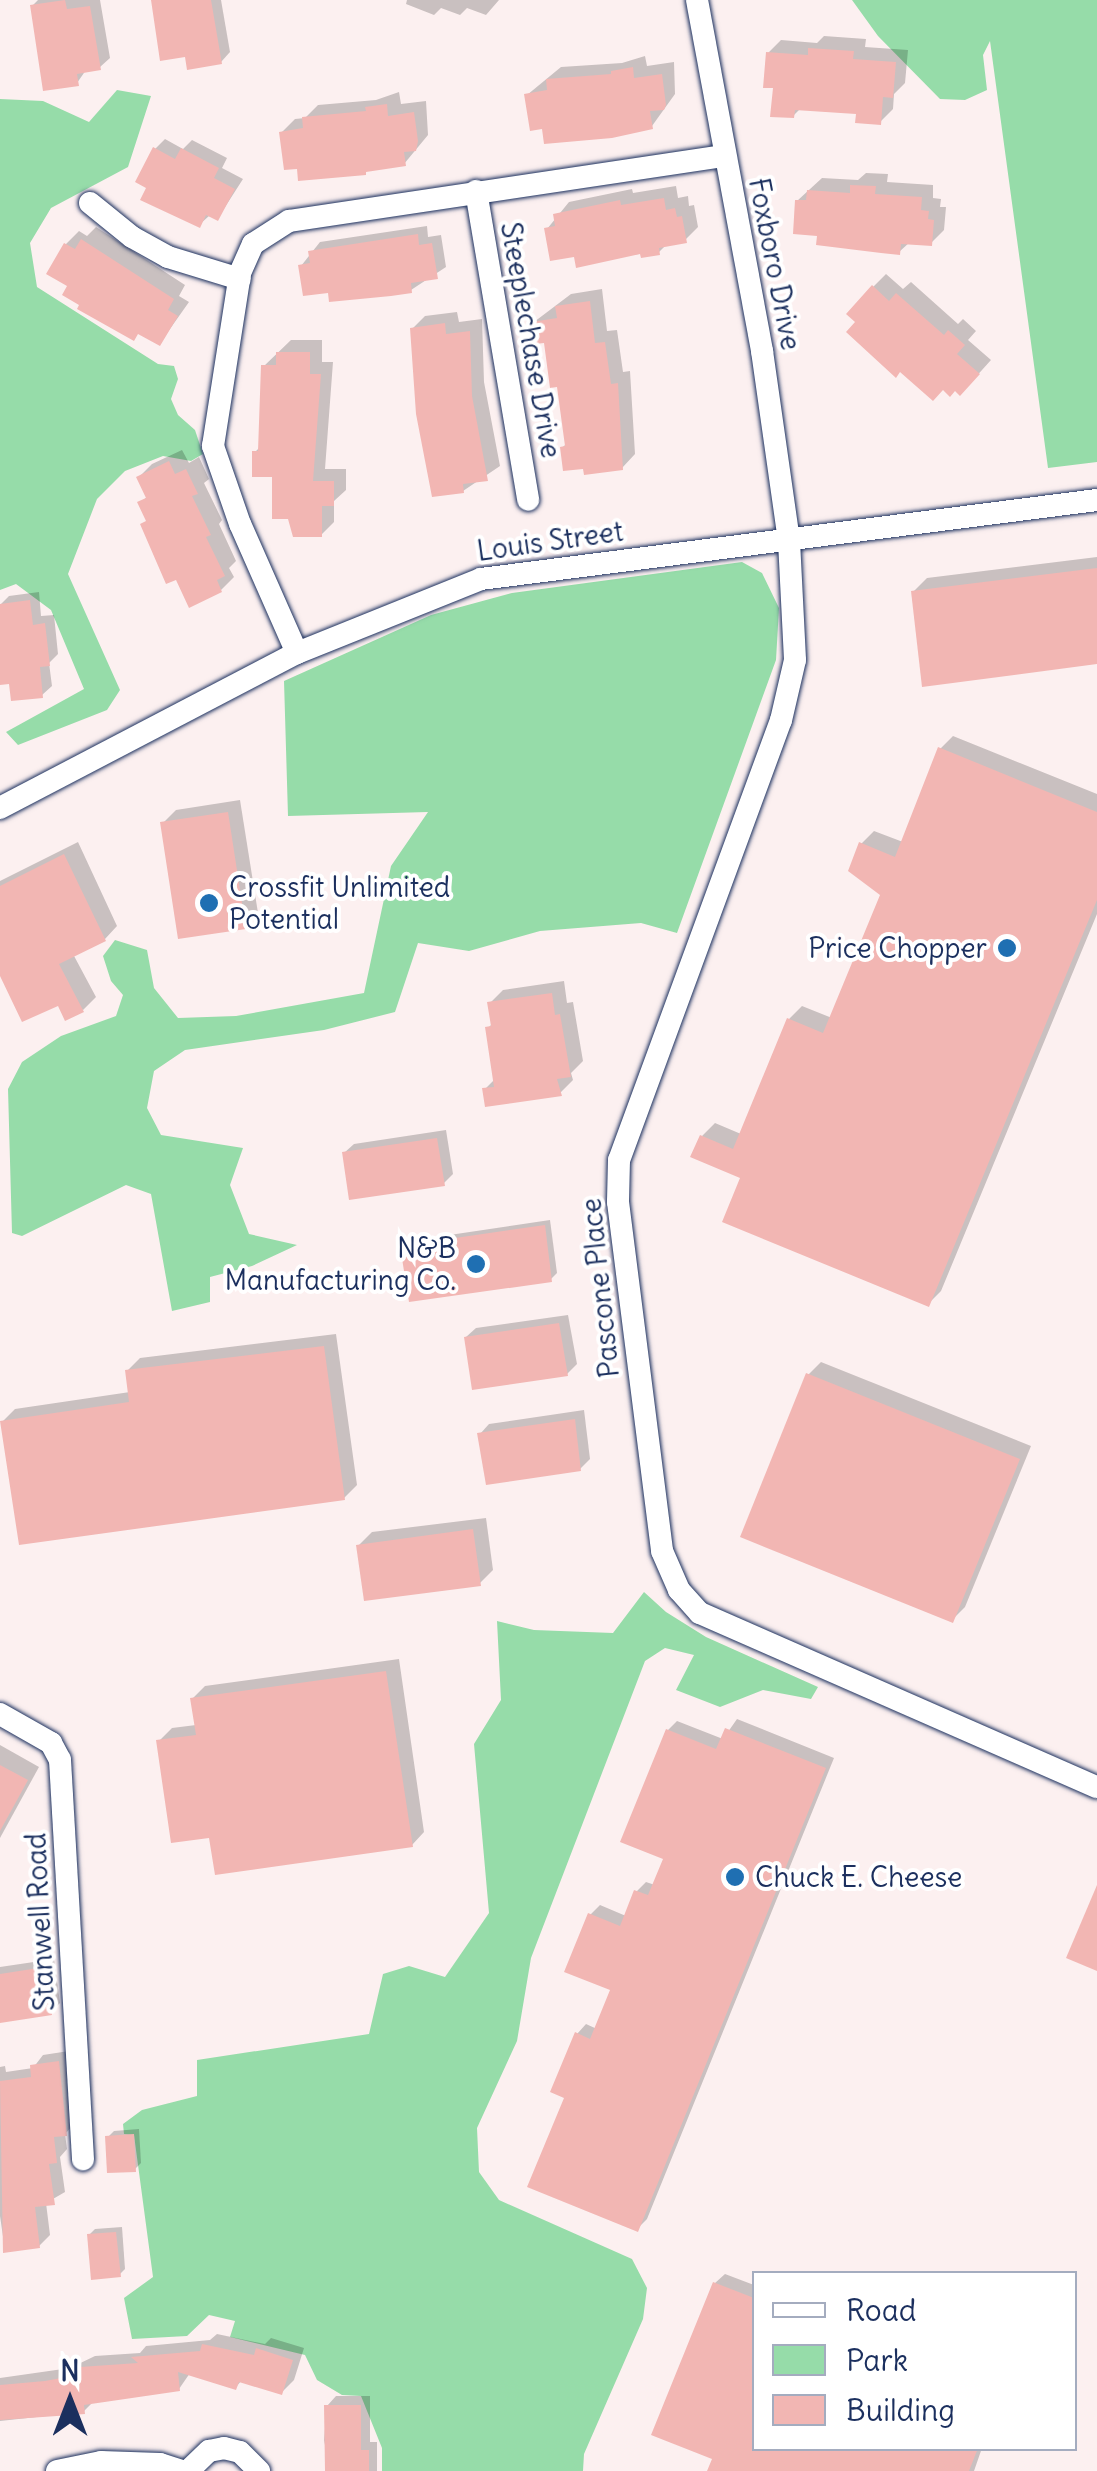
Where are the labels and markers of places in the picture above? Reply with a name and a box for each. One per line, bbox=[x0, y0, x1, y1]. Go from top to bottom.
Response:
place label: Crossfit Unlimited Potential bbox=[229, 870, 450, 936]
marker: Crossfit Unlimited Potential bbox=[198, 892, 220, 914]
place label: Price Chopper bbox=[808, 931, 987, 965]
marker: Price Chopper bbox=[996, 937, 1018, 959]
place label: N&B Manufacturing Co. bbox=[225, 1231, 456, 1297]
marker: N&B Manufacturing Co. bbox=[465, 1253, 487, 1275]
place label: Chuck E. Cheese bbox=[755, 1860, 962, 1894]
marker: Chuck E. Cheese bbox=[724, 1866, 746, 1888]

